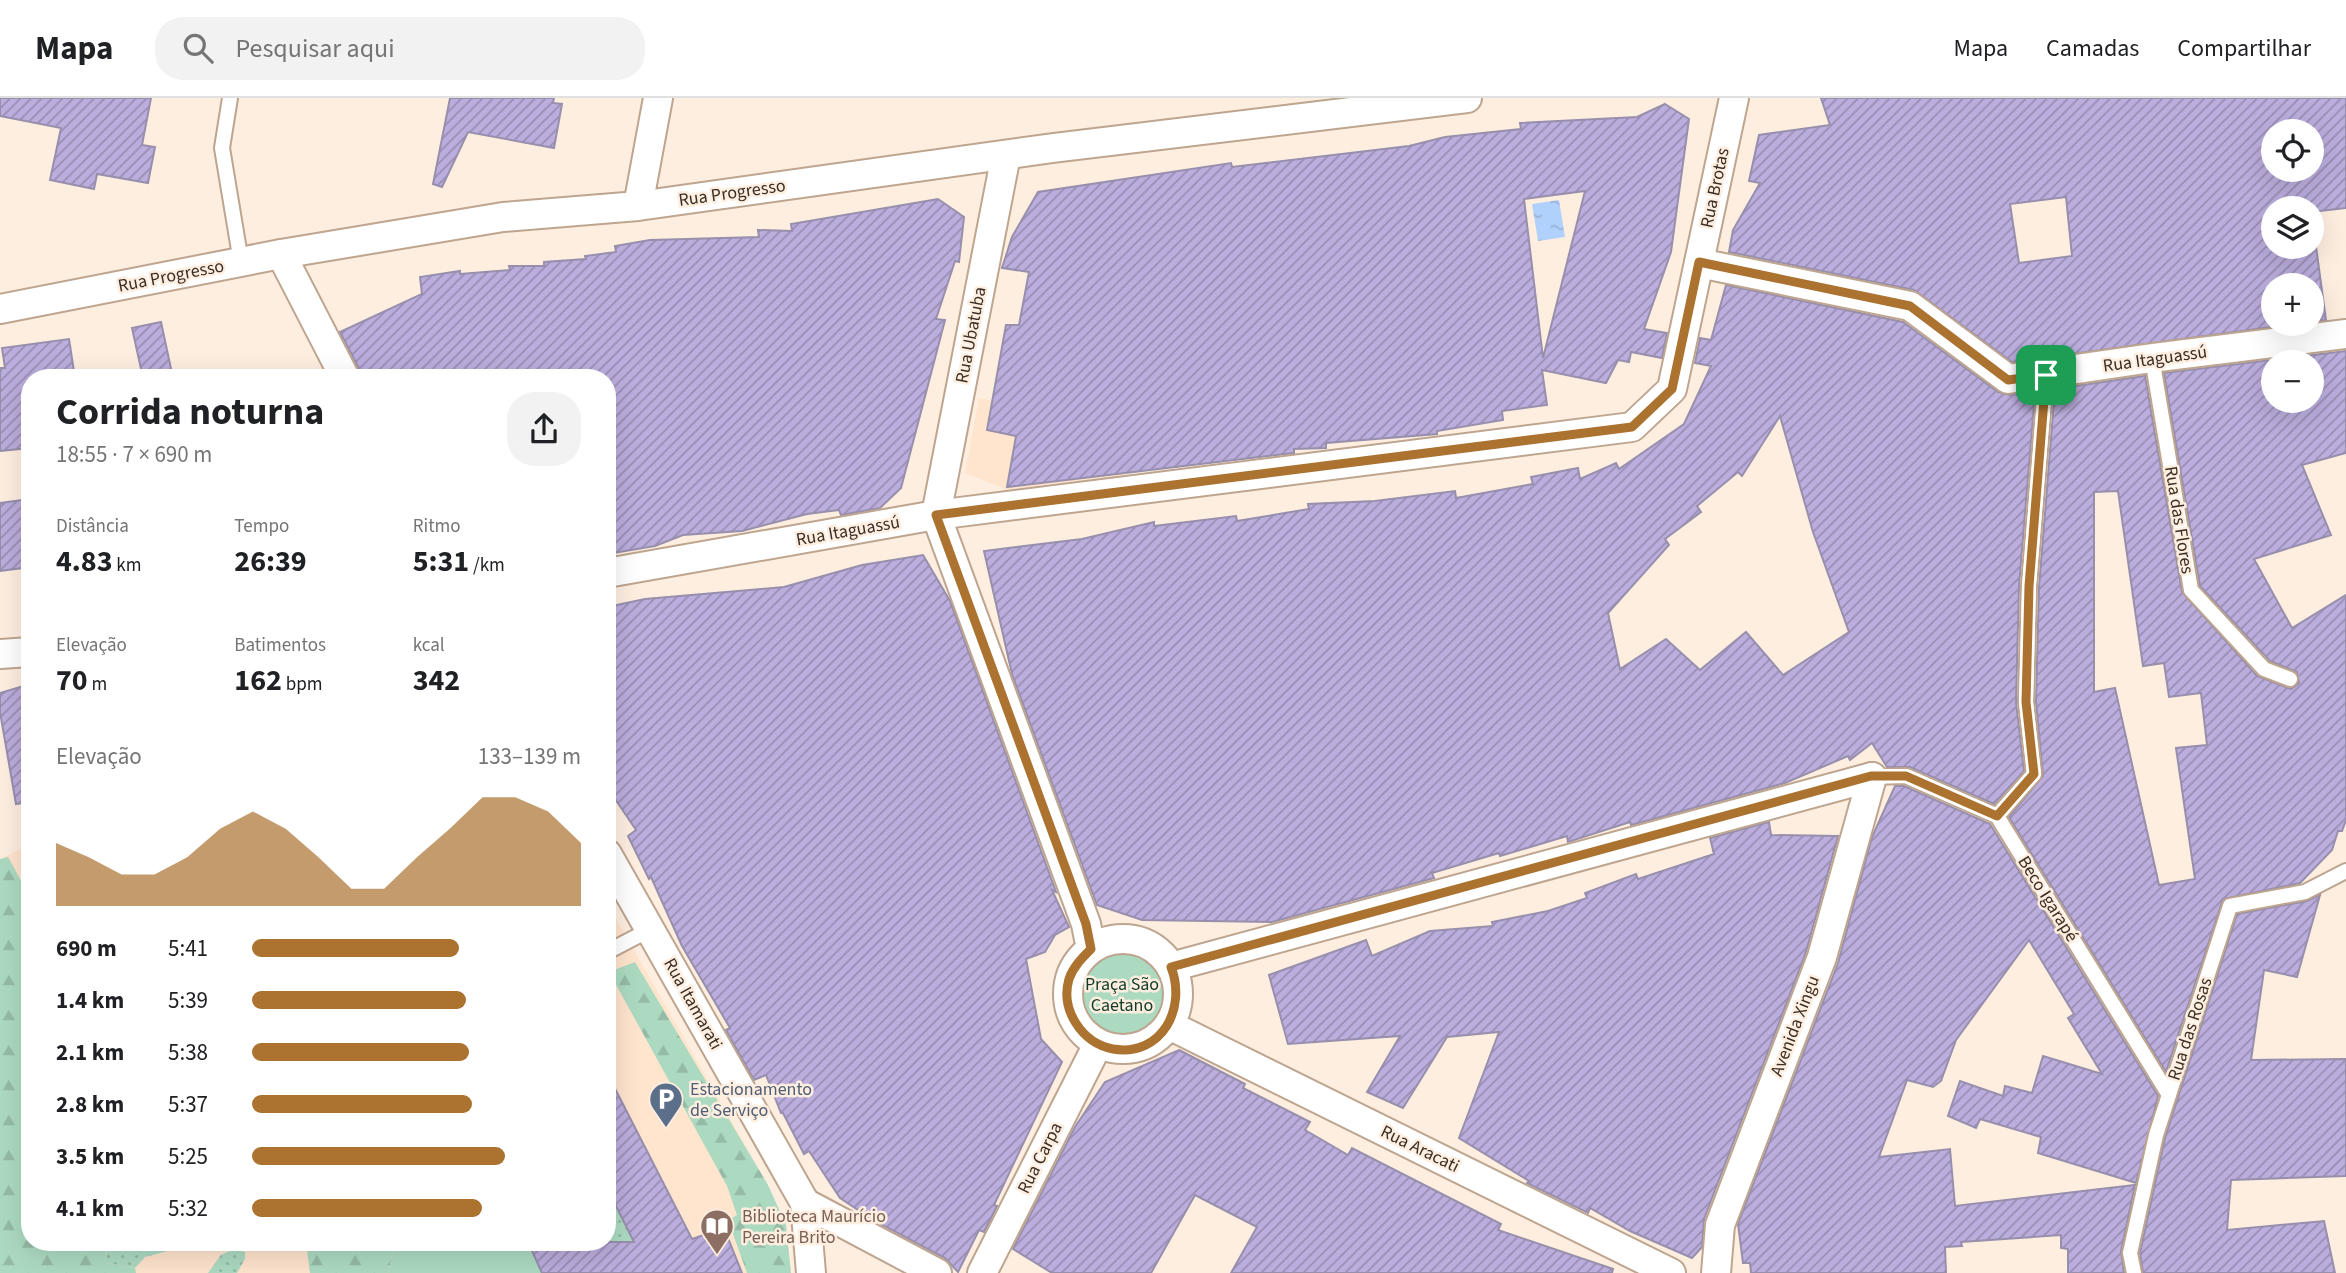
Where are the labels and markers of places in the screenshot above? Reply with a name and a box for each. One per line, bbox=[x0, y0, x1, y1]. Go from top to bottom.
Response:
pin bbox=[2016, 345, 2076, 405]
place label: Estacionamento de Serviço bbox=[690, 1077, 812, 1123]
parking icon: Estacionamento de Serviço bbox=[647, 1080, 685, 1129]
place label: Biblioteca Maurício Pereira Brito bbox=[742, 1204, 886, 1250]
library icon: Biblioteca Maurício Pereira Brito bbox=[698, 1207, 736, 1256]

